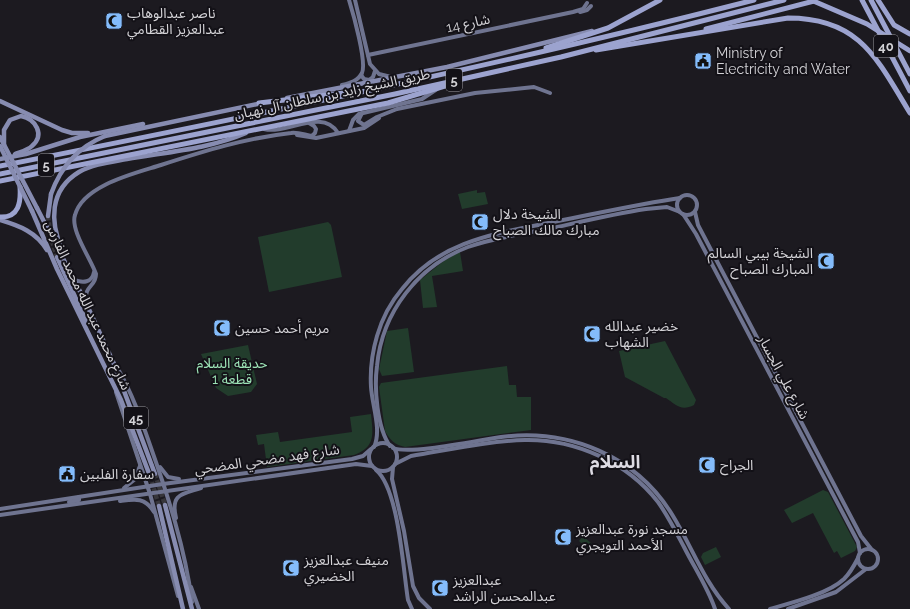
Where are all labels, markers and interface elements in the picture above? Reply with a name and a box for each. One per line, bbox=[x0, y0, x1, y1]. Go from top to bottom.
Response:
place label: ناصر عبدالوهاب عبدالعزيز القطامي bbox=[127, 5, 225, 40]
mosque icon: ناصر عبدالوهاب عبدالعزيز القطامي bbox=[104, 11, 124, 31]
street label: شارع 14 bbox=[445, 11, 492, 38]
road number: 40 bbox=[874, 35, 898, 57]
place label: Ministry of Electricity and Water bbox=[716, 45, 850, 77]
public building icon: Ministry of Electricity and Water bbox=[693, 51, 713, 71]
street label: طريق الشيخ زايد بن سلطان آل نهيان bbox=[233, 65, 432, 126]
road number: 5 bbox=[446, 69, 462, 91]
road number: 5 bbox=[38, 154, 54, 176]
place label: الشيخة دلال مبارك مالك الصباح bbox=[493, 206, 600, 241]
mosque icon: الشيخة دلال مبارك مالك الصباح bbox=[470, 212, 490, 232]
street label: شارع محمد عبد الله محمد الفارس bbox=[39, 217, 134, 394]
place label: الشيخة بيبي السالم المبارك الصباح bbox=[707, 245, 813, 280]
mosque icon: الشيخة بيبي السالم المبارك الصباح bbox=[816, 251, 836, 271]
mosque icon: مريم أحمد حسين bbox=[212, 318, 232, 338]
place label: خضير عبدالله الشهاب bbox=[605, 318, 678, 351]
place label: مريم أحمد حسين bbox=[235, 319, 329, 339]
mosque icon: خضير عبدالله الشهاب bbox=[582, 324, 602, 344]
street label: شارع علي الجسار bbox=[752, 331, 813, 423]
park label: حديقة السلام قطعة 1 bbox=[196, 355, 268, 387]
road number: 45 bbox=[124, 407, 148, 429]
street label: شارع فهد مضحي المضحي bbox=[193, 441, 341, 480]
district label: السلام bbox=[590, 451, 640, 475]
mosque icon: الجراح bbox=[697, 455, 717, 475]
place label: الجراح bbox=[720, 457, 753, 476]
public building icon: سفارة الفلبين bbox=[57, 464, 77, 484]
place label: سفارة الفلبين bbox=[80, 466, 154, 483]
place label: مسجد نورة عبدالعزيز الأحمد التويجري bbox=[575, 521, 688, 556]
mosque icon: مسجد نورة عبدالعزيز الأحمد التويجري bbox=[553, 527, 573, 547]
place label: منيف عبدالعزيز الخضيري bbox=[303, 552, 389, 587]
mosque icon: منيف عبدالعزيز الخضيري bbox=[281, 558, 301, 578]
place label: عبدالعزيز عبدالمحسن الراشد bbox=[452, 572, 556, 605]
mosque icon: عبدالعزيز عبدالمحسن الراشد bbox=[430, 578, 450, 598]

